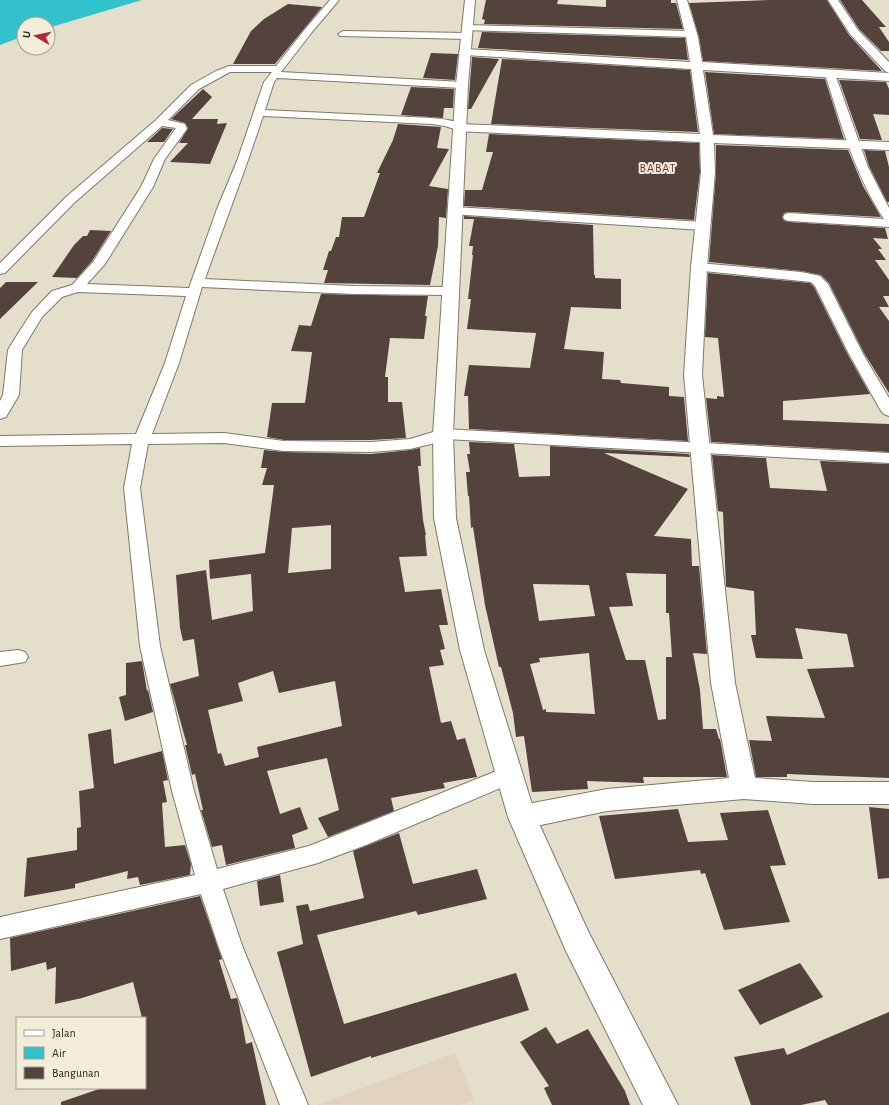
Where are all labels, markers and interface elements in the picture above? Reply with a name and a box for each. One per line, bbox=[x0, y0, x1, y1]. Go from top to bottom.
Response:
north arrow bbox=[16, 16, 56, 56]
text: U bbox=[21, 30, 33, 39]
district label: BABAT bbox=[640, 162, 676, 174]
legend bbox=[16, 1017, 146, 1089]
text: Jalan bbox=[52, 1027, 76, 1039]
text: Air bbox=[52, 1047, 66, 1059]
text: Bangunan bbox=[52, 1067, 100, 1079]

